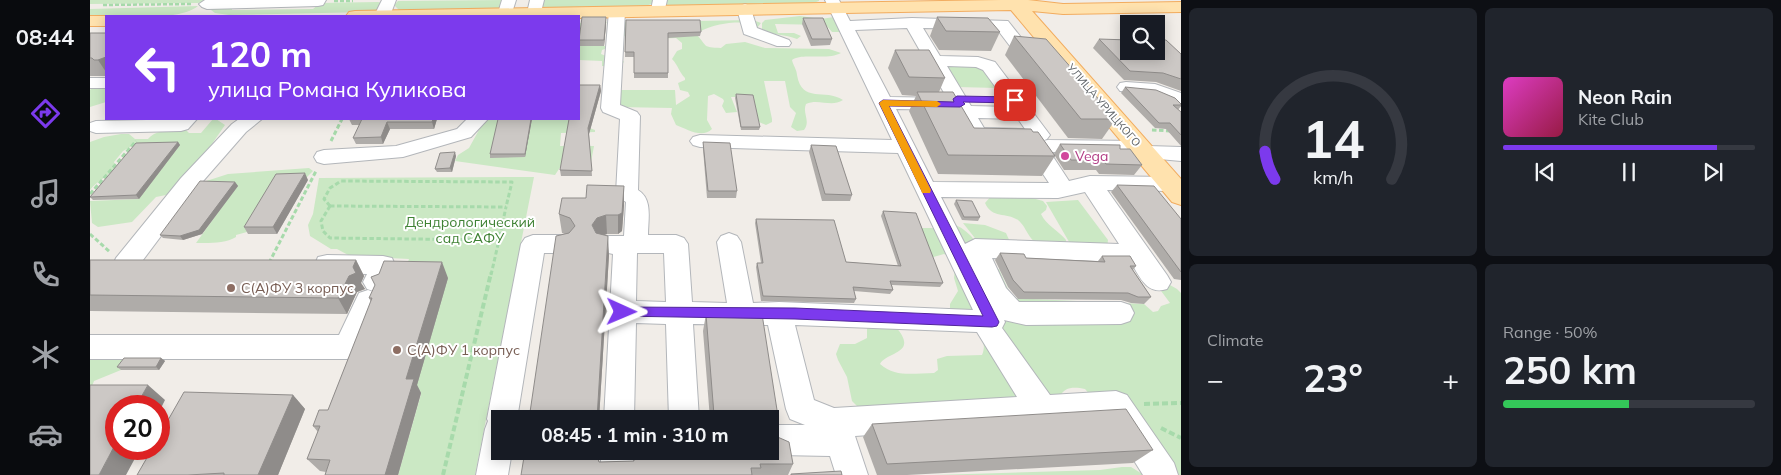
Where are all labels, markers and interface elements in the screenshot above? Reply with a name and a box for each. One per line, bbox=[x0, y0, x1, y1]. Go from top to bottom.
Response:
map controls bbox=[1120, 15, 1165, 60]
button: search bbox=[1120, 15, 1165, 60]
text: 08:44 bbox=[16, 23, 74, 51]
text: 120 m bbox=[208, 32, 312, 76]
icon: left bbox=[125, 35, 190, 100]
street label: УЛИЦА УРИЦКОГО bbox=[1063, 60, 1144, 149]
text: улица Романа Куликова bbox=[208, 75, 467, 103]
pin bbox=[994, 79, 1036, 121]
text: Neon Rain bbox=[1578, 85, 1672, 109]
icon: arrive bbox=[1001, 86, 1029, 114]
icon: directions bbox=[28, 96, 63, 131]
text: 14 bbox=[1302, 106, 1364, 171]
text: Kite Club bbox=[1578, 109, 1644, 129]
place label: Vega bbox=[1075, 147, 1108, 165]
marker: Vega bbox=[1059, 150, 1071, 162]
icon: previous bbox=[1531, 158, 1559, 186]
icon: pause bbox=[1615, 158, 1643, 186]
icon: next bbox=[1699, 158, 1727, 186]
text: km/h bbox=[1313, 166, 1353, 188]
icon: music bbox=[28, 176, 63, 211]
park label: Дендрологический сад САФУ bbox=[405, 213, 535, 247]
icon: phone bbox=[28, 257, 63, 292]
place label: С(А)ФУ 3 корпус bbox=[241, 279, 354, 297]
marker: С(А)ФУ 3 корпус bbox=[225, 282, 237, 294]
position arrow bbox=[595, 285, 647, 337]
text: Range · 50% bbox=[1503, 322, 1598, 342]
text: Climate bbox=[1207, 330, 1263, 350]
icon: climate bbox=[28, 337, 63, 372]
place label: С(А)ФУ 1 корпус bbox=[407, 341, 520, 359]
marker: С(А)ФУ 1 корпус bbox=[391, 344, 403, 356]
text: 250 km bbox=[1503, 346, 1637, 394]
text: 23° bbox=[1303, 354, 1363, 402]
text: − bbox=[1207, 362, 1224, 397]
text: + bbox=[1442, 362, 1459, 397]
speed limit sign: 20 bbox=[105, 395, 170, 460]
icon: car bbox=[28, 417, 63, 452]
text: 08:45 · 1 min · 310 m bbox=[541, 423, 729, 447]

